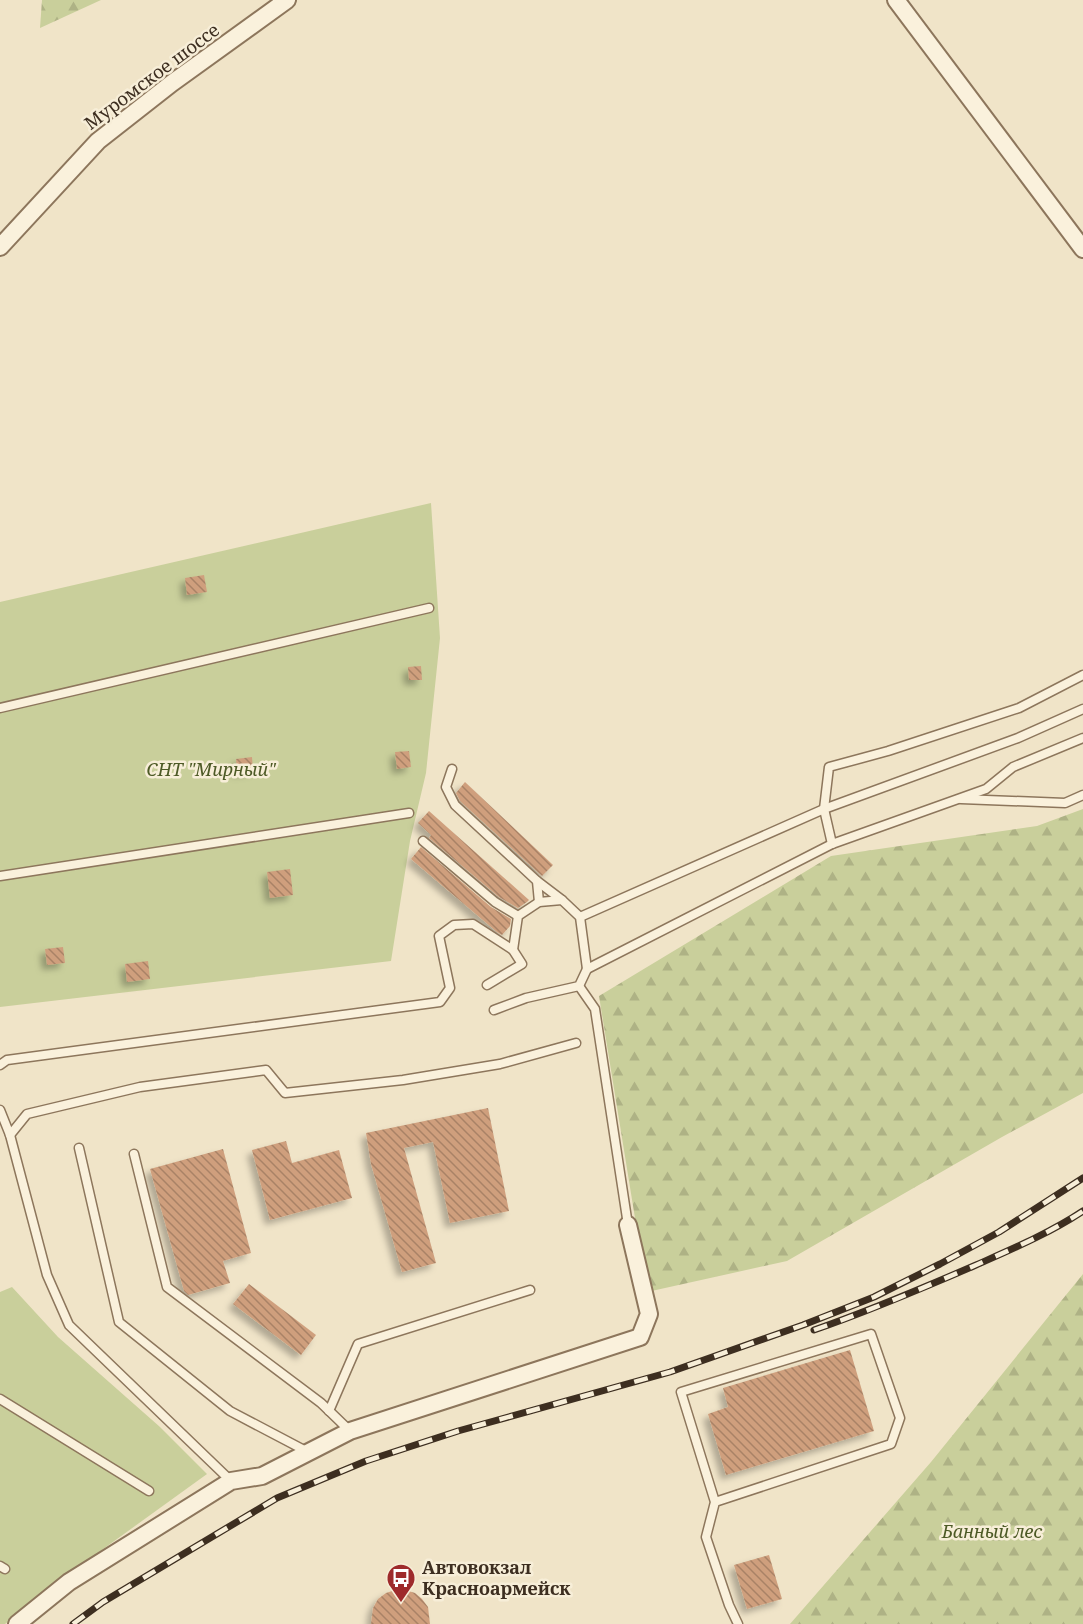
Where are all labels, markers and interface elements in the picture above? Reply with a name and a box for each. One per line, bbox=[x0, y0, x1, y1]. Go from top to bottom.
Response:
street label: Муромское шоссе bbox=[79, 18, 224, 135]
park label: СНТ "Мирный" bbox=[146, 757, 277, 781]
park label: Банный лес bbox=[941, 1519, 1042, 1543]
place label: Автовокзал Красноармейск bbox=[422, 1555, 571, 1600]
bus stop icon: Автовокзал Красноармейск bbox=[385, 1562, 417, 1604]

